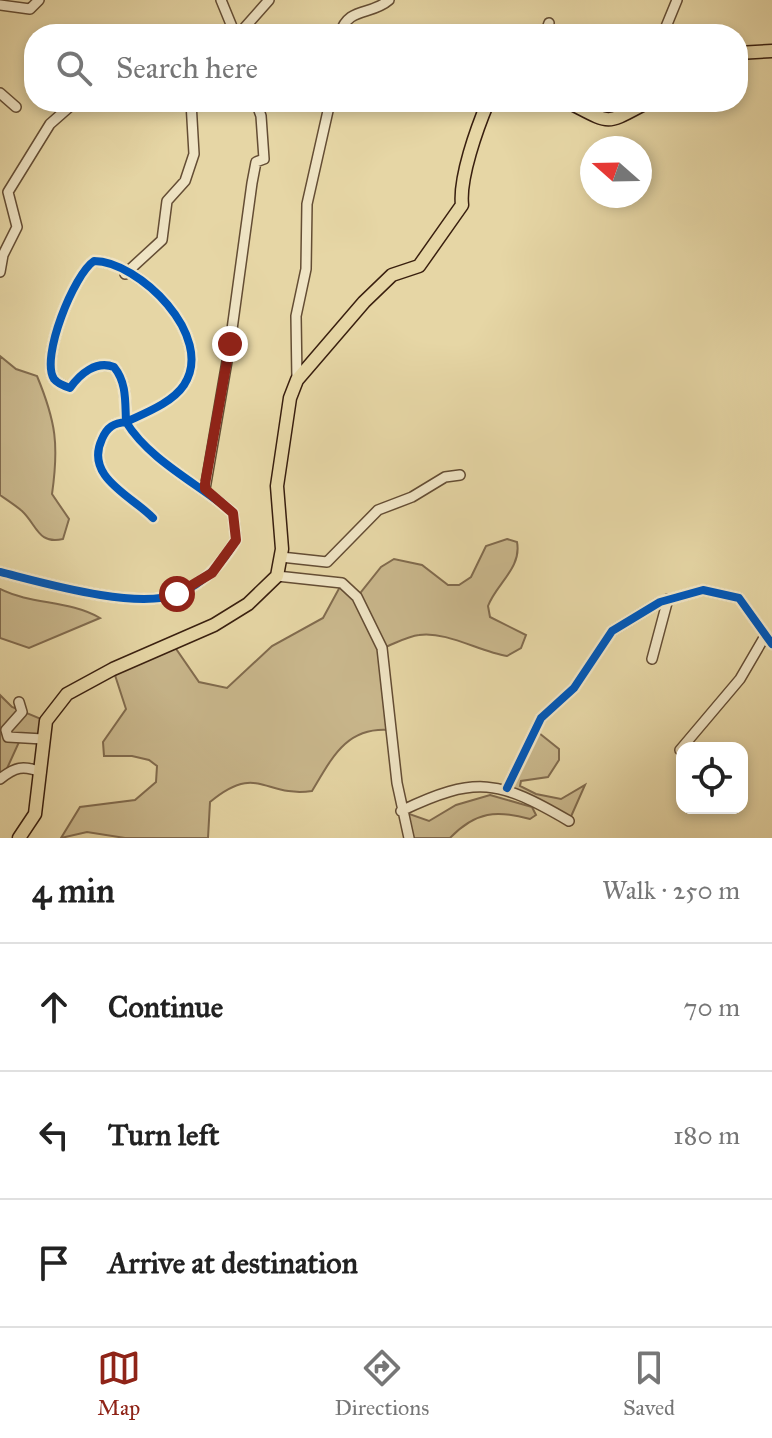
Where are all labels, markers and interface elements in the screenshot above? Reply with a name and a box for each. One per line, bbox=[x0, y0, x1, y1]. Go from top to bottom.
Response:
search box bbox=[24, 24, 748, 112]
icon: search bbox=[52, 46, 96, 90]
text: Search here bbox=[116, 50, 258, 86]
north arrow bbox=[580, 136, 652, 208]
route end bbox=[212, 326, 248, 362]
route start bbox=[159, 576, 195, 612]
map controls bbox=[676, 742, 748, 814]
button: locate bbox=[676, 742, 748, 814]
text: 4 min bbox=[32, 870, 115, 911]
text: Walk · 250 m bbox=[602, 874, 740, 906]
icon: ahead bbox=[32, 985, 76, 1029]
text: Continue bbox=[108, 989, 223, 1025]
text: 70 m bbox=[684, 991, 740, 1023]
icon: left bbox=[32, 1113, 76, 1157]
text: Turn left bbox=[108, 1117, 219, 1153]
text: 180 m bbox=[673, 1119, 740, 1151]
icon: arrive bbox=[32, 1241, 76, 1285]
text: Arrive at destination bbox=[108, 1245, 358, 1281]
tab: Map bbox=[97, 1346, 141, 1421]
tab: Directions bbox=[334, 1346, 429, 1421]
tab: Saved bbox=[623, 1346, 675, 1421]

